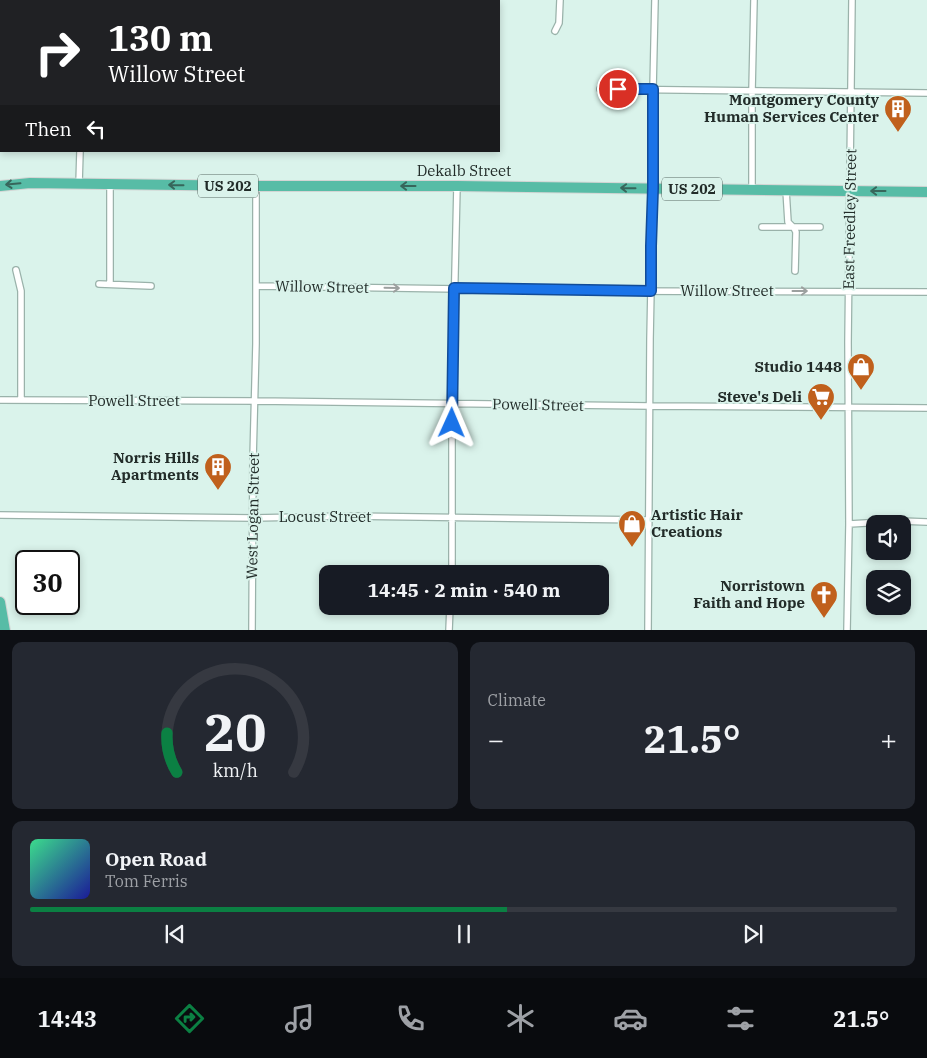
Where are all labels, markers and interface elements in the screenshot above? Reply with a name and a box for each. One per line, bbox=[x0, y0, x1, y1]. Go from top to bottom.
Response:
text: 130 m bbox=[108, 15, 213, 61]
icon: right bbox=[25, 20, 90, 85]
text: Willow Street bbox=[108, 59, 245, 88]
pin bbox=[597, 68, 639, 110]
icon: arrive bbox=[604, 75, 632, 103]
place label: Montgomery County Human Services Center bbox=[704, 90, 880, 126]
building icon: Montgomery County Human Services Center bbox=[883, 94, 913, 133]
icon: left bbox=[82, 115, 110, 143]
text: Then bbox=[25, 117, 72, 141]
street label: East Freedley Street bbox=[839, 148, 860, 290]
street label: Dekalb Street bbox=[417, 161, 511, 180]
road number: US 202 bbox=[198, 175, 258, 198]
road number: US 202 bbox=[662, 178, 722, 200]
one-way arrow bbox=[5, 180, 21, 189]
one-way arrow bbox=[168, 180, 184, 190]
one-way arrow bbox=[400, 181, 416, 191]
one-way arrow bbox=[621, 183, 637, 193]
one-way arrow bbox=[871, 186, 887, 196]
street label: Willow Street bbox=[275, 276, 369, 297]
street label: Willow Street bbox=[680, 281, 774, 300]
one-way arrow bbox=[384, 283, 400, 293]
one-way arrow bbox=[792, 286, 808, 296]
shop icon: Studio 1448 bbox=[846, 352, 876, 391]
place label: Studio 1448 bbox=[755, 357, 842, 376]
supermarket icon: Steve's Deli bbox=[806, 382, 836, 421]
place label: Steve's Deli bbox=[717, 387, 802, 406]
street label: Powell Street bbox=[88, 391, 180, 410]
street label: Powell Street bbox=[492, 394, 584, 415]
position arrow bbox=[425, 396, 477, 448]
place label: Norris Hills Apartments bbox=[111, 448, 199, 484]
building icon: Norris Hills Apartments bbox=[203, 452, 233, 491]
street label: West Logan Street bbox=[242, 452, 263, 580]
place label: Artistic Hair Creations bbox=[651, 505, 743, 541]
street label: Locust Street bbox=[279, 507, 371, 526]
shop icon: Artistic Hair Creations bbox=[617, 509, 647, 548]
map controls bbox=[866, 515, 911, 615]
button: sound bbox=[866, 515, 911, 560]
speed limit sign: 30 bbox=[15, 550, 80, 615]
button: layers bbox=[866, 570, 911, 615]
place label: Norristown Faith and Hope bbox=[693, 576, 805, 612]
text: 14:45 · 2 min · 540 m bbox=[368, 578, 560, 602]
church icon: Norristown Faith and Hope bbox=[809, 580, 839, 619]
text: Climate bbox=[488, 690, 546, 710]
text: 20 bbox=[204, 698, 266, 765]
text: 21.5° bbox=[644, 714, 741, 763]
text: − bbox=[488, 721, 504, 758]
text: + bbox=[880, 721, 897, 758]
text: km/h bbox=[212, 759, 257, 782]
text: Open Road bbox=[105, 847, 207, 871]
text: Tom Ferris bbox=[105, 871, 188, 891]
icon: previous bbox=[161, 920, 189, 948]
icon: pause bbox=[450, 920, 478, 948]
icon: next bbox=[739, 920, 767, 948]
icon: directions bbox=[172, 1001, 207, 1036]
icon: music bbox=[282, 1001, 317, 1036]
icon: phone bbox=[393, 1001, 428, 1036]
icon: climate bbox=[503, 1001, 538, 1036]
icon: car bbox=[613, 1001, 648, 1036]
icon: filters bbox=[723, 1001, 758, 1036]
text: 14:43 bbox=[38, 1004, 97, 1033]
text: 21.5° bbox=[833, 1004, 889, 1033]

